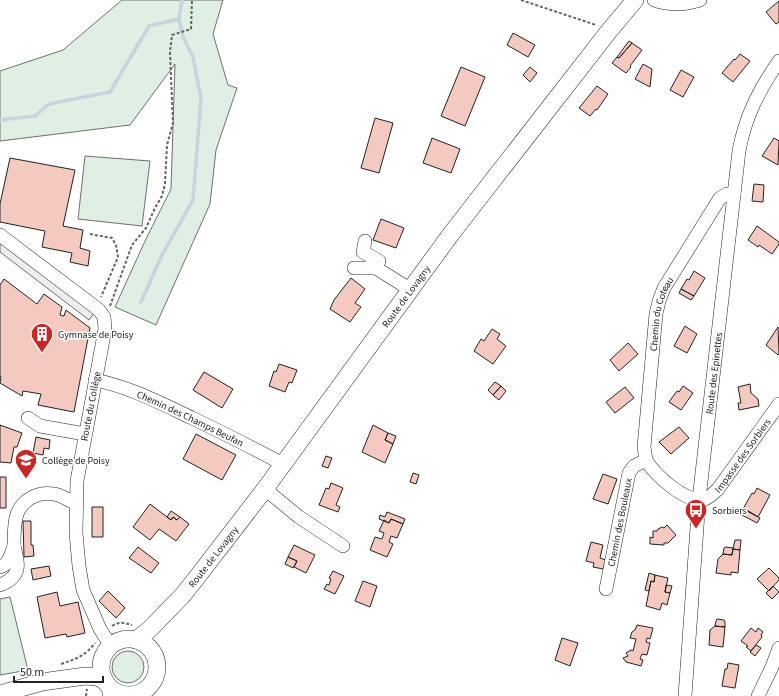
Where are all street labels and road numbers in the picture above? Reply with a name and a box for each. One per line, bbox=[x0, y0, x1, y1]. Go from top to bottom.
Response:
street label: Route de Lovagny bbox=[379, 262, 434, 331]
street label: Chemin du Coteau bbox=[647, 274, 677, 352]
street label: Route des Epinettes bbox=[703, 332, 726, 415]
street label: Route du Collège bbox=[77, 370, 105, 442]
street label: Chemin des Champs Beufan bbox=[134, 387, 246, 450]
street label: Impasse des Sorbiers bbox=[712, 416, 774, 497]
street label: Chemin des Bouleaux bbox=[605, 476, 636, 568]
street label: Route de Lovagny bbox=[186, 523, 242, 591]

